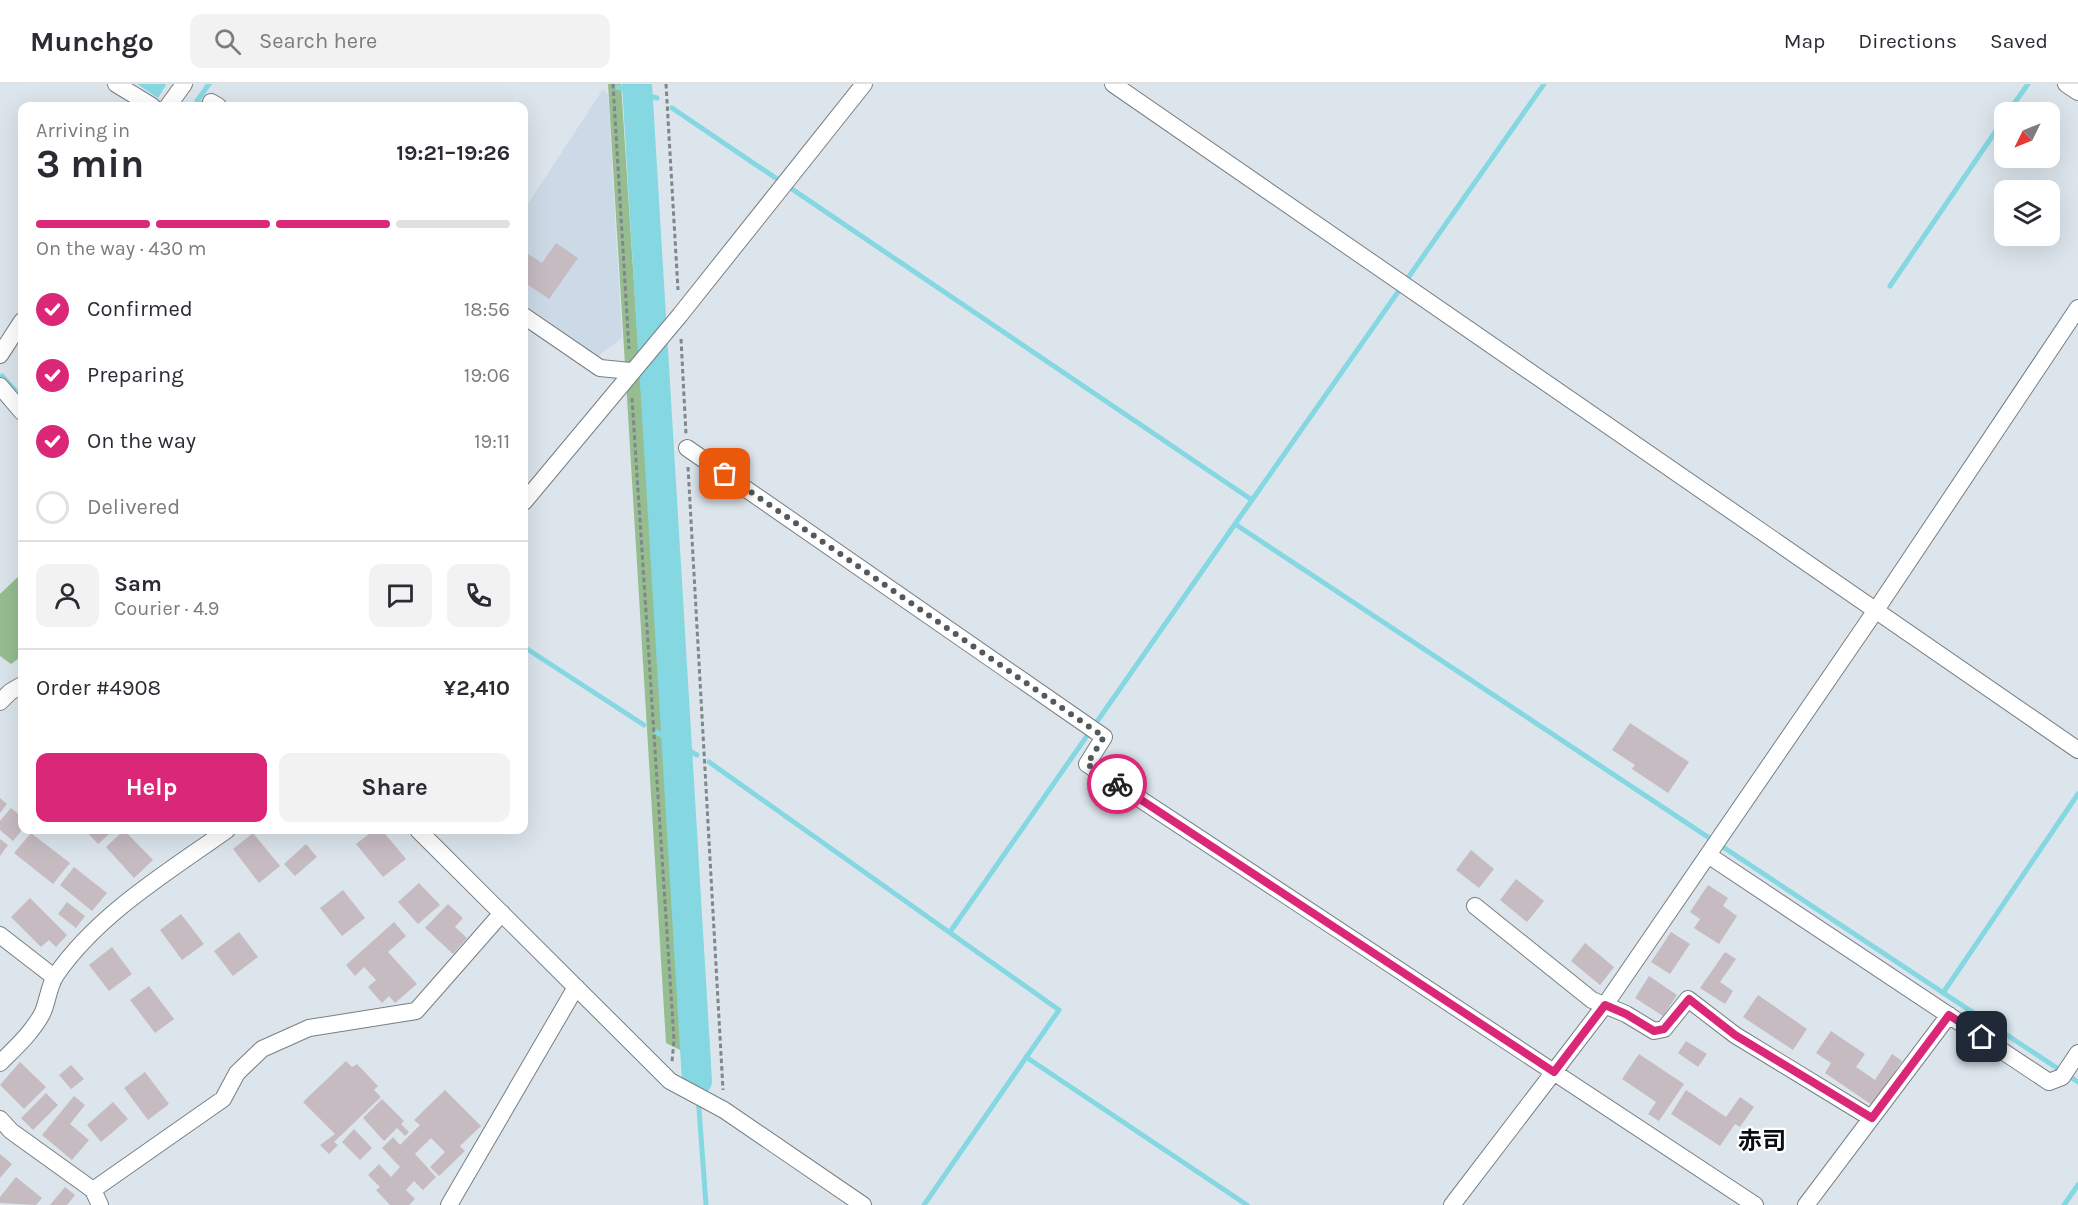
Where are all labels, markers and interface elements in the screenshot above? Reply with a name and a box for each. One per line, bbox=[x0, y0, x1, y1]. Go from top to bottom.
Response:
search box bbox=[190, 14, 610, 68]
text: Munchgo bbox=[30, 25, 154, 58]
icon: search bbox=[211, 25, 244, 58]
text: Search here bbox=[259, 28, 377, 54]
text: Map bbox=[1784, 29, 1825, 53]
text: Directions bbox=[1858, 29, 1957, 53]
text: Saved bbox=[1990, 29, 2048, 53]
north arrow bbox=[1994, 102, 2060, 168]
map controls bbox=[1994, 102, 2060, 246]
text: Arriving in bbox=[36, 119, 130, 142]
text: 19:21–19:26 bbox=[396, 140, 510, 166]
text: 3 min bbox=[36, 141, 144, 187]
button: layers bbox=[1994, 180, 2060, 246]
text: On the way · 430 m bbox=[36, 237, 207, 260]
icon: check bbox=[36, 293, 69, 326]
text: Confirmed bbox=[87, 296, 193, 322]
text: 18:56 bbox=[464, 298, 510, 321]
icon: check bbox=[36, 359, 69, 392]
text: Preparing bbox=[87, 362, 184, 388]
text: 19:06 bbox=[464, 364, 510, 387]
icon: check bbox=[36, 425, 69, 458]
text: On the way bbox=[87, 428, 196, 454]
text: 19:11 bbox=[474, 430, 510, 453]
pin bbox=[699, 448, 750, 499]
icon: bag bbox=[708, 457, 741, 490]
text: Delivered bbox=[87, 494, 180, 520]
button: person bbox=[36, 564, 99, 627]
button: chat bbox=[369, 564, 432, 627]
button: phone bbox=[447, 564, 510, 627]
text: Sam bbox=[114, 571, 162, 597]
text: Courier · 4.9 bbox=[114, 597, 219, 620]
text: Order #4908 bbox=[36, 675, 161, 701]
text: ¥2,410 bbox=[443, 675, 510, 701]
button: Help bbox=[36, 753, 267, 822]
button: Share bbox=[279, 753, 510, 822]
courier bbox=[1087, 754, 1147, 814]
icon: bike bbox=[1101, 768, 1134, 801]
pin bbox=[1956, 1011, 2007, 1062]
icon: home bbox=[1965, 1020, 1998, 1053]
district label: 赤司 bbox=[1738, 1127, 1786, 1155]

